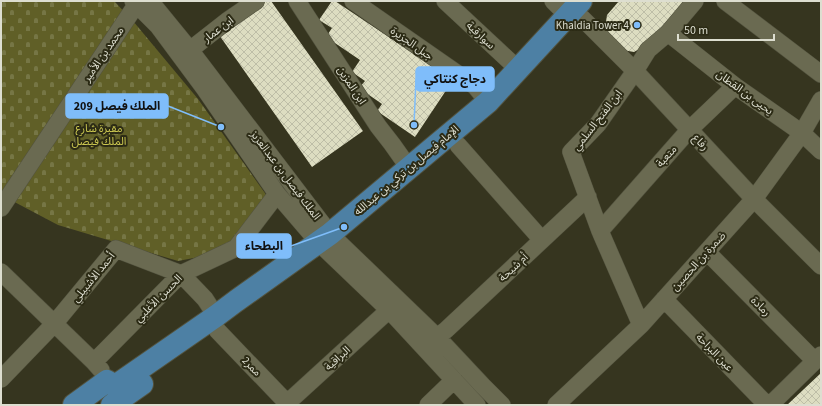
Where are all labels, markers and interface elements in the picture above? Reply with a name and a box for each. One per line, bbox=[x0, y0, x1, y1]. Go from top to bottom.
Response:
street label: ابن عمار bbox=[199, 13, 237, 47]
scale bar bbox=[678, 16, 774, 42]
street label: سوارقية bbox=[463, 18, 499, 53]
place label: Khaldia Tower 4 bbox=[556, 18, 630, 33]
marker: Khaldia Tower 4 bbox=[632, 20, 642, 30]
text: 50 m bbox=[684, 22, 708, 39]
street label: جبل الجزيرة bbox=[387, 23, 436, 64]
street label: محمد بن الأمير bbox=[79, 24, 128, 86]
street label: ابن المزين bbox=[334, 63, 370, 107]
callout: دجاج كنتاكي bbox=[416, 67, 494, 91]
street label: يحيى بن القطان bbox=[713, 67, 776, 118]
text: دجاج كنتاكي bbox=[424, 71, 486, 89]
street label: ابن الفتح السلمي bbox=[569, 87, 627, 155]
callout: الملك فيصل 209 bbox=[66, 94, 168, 118]
text: الملك فيصل 209 bbox=[74, 98, 160, 115]
park label: مقبرة شارع الملك فيصل bbox=[72, 121, 126, 149]
street label: الإمام فيصل بن تركي بن عبدالله bbox=[351, 122, 463, 220]
street label: الملك فيصل بن عبدالعزيز bbox=[246, 127, 324, 223]
street label: رفاع bbox=[689, 131, 712, 154]
street label: متعبة bbox=[653, 142, 680, 171]
street label: ضمرة بن الحصين bbox=[668, 228, 729, 294]
callout: البطحاء bbox=[237, 234, 291, 258]
text: البطحاء bbox=[245, 238, 283, 255]
street label: أحمد الأشبيلي bbox=[69, 249, 120, 306]
street label: أم شيحة bbox=[495, 250, 531, 285]
street label: الحسن الأغلبي bbox=[131, 271, 187, 327]
street label: رمادة bbox=[747, 293, 774, 320]
street label: عين البراحة bbox=[693, 330, 737, 375]
street label: البراقية bbox=[321, 343, 354, 374]
street label: ممر2 bbox=[239, 353, 265, 380]

